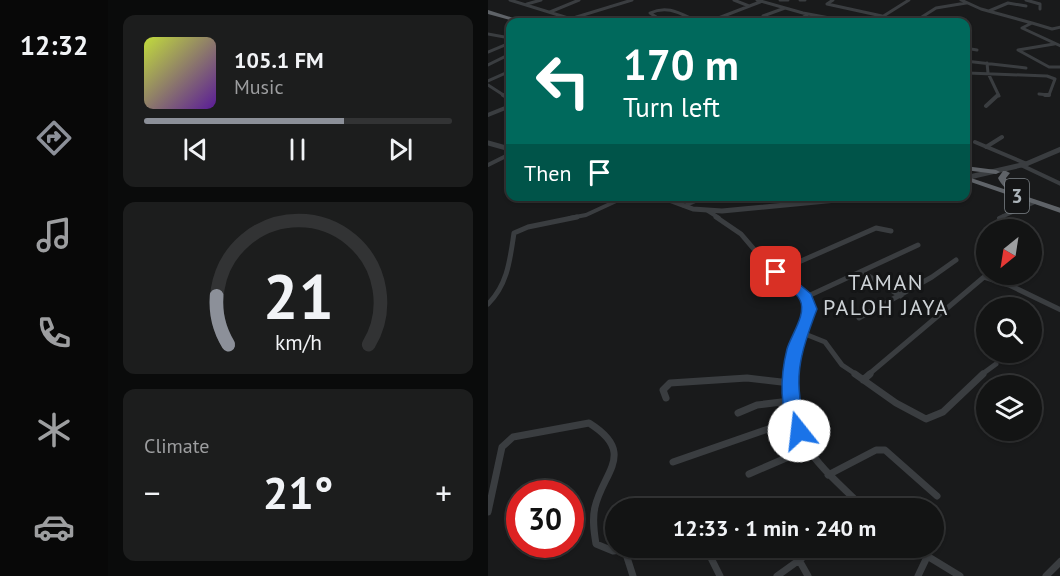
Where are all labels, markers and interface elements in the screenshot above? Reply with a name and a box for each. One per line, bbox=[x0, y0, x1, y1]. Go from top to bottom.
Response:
text: 12:32 bbox=[20, 28, 88, 62]
text: 170 m bbox=[623, 37, 739, 92]
icon: left bbox=[524, 42, 602, 120]
text: 105.1 FM bbox=[234, 46, 324, 74]
text: Music bbox=[234, 74, 283, 100]
text: Turn left bbox=[623, 90, 720, 124]
icon: directions bbox=[33, 117, 75, 159]
icon: previous bbox=[179, 133, 212, 166]
icon: pause bbox=[281, 133, 314, 166]
icon: next bbox=[384, 133, 417, 166]
icon: arrive bbox=[583, 156, 616, 189]
text: Then bbox=[524, 159, 571, 187]
road number: 3 bbox=[1005, 179, 1029, 213]
icon: music bbox=[33, 214, 75, 256]
north arrow bbox=[976, 219, 1042, 285]
map controls bbox=[976, 219, 1042, 441]
pin bbox=[750, 246, 801, 297]
text: 21 bbox=[263, 255, 333, 336]
icon: arrive bbox=[759, 255, 792, 288]
district label: TAMAN PALOH JAYA bbox=[823, 268, 949, 321]
button: search bbox=[976, 297, 1042, 363]
icon: phone bbox=[33, 312, 75, 354]
text: km/h bbox=[274, 328, 321, 356]
button: layers bbox=[976, 375, 1042, 441]
position arrow bbox=[767, 399, 831, 463]
icon: climate bbox=[33, 409, 75, 451]
text: Climate bbox=[144, 433, 210, 459]
text: 21° bbox=[263, 463, 333, 521]
text: − bbox=[144, 471, 161, 514]
text: + bbox=[435, 471, 452, 514]
speed limit sign: 30 bbox=[506, 480, 584, 558]
icon: car bbox=[33, 506, 75, 548]
text: 12:33 · 1 min · 240 m bbox=[673, 514, 876, 542]

